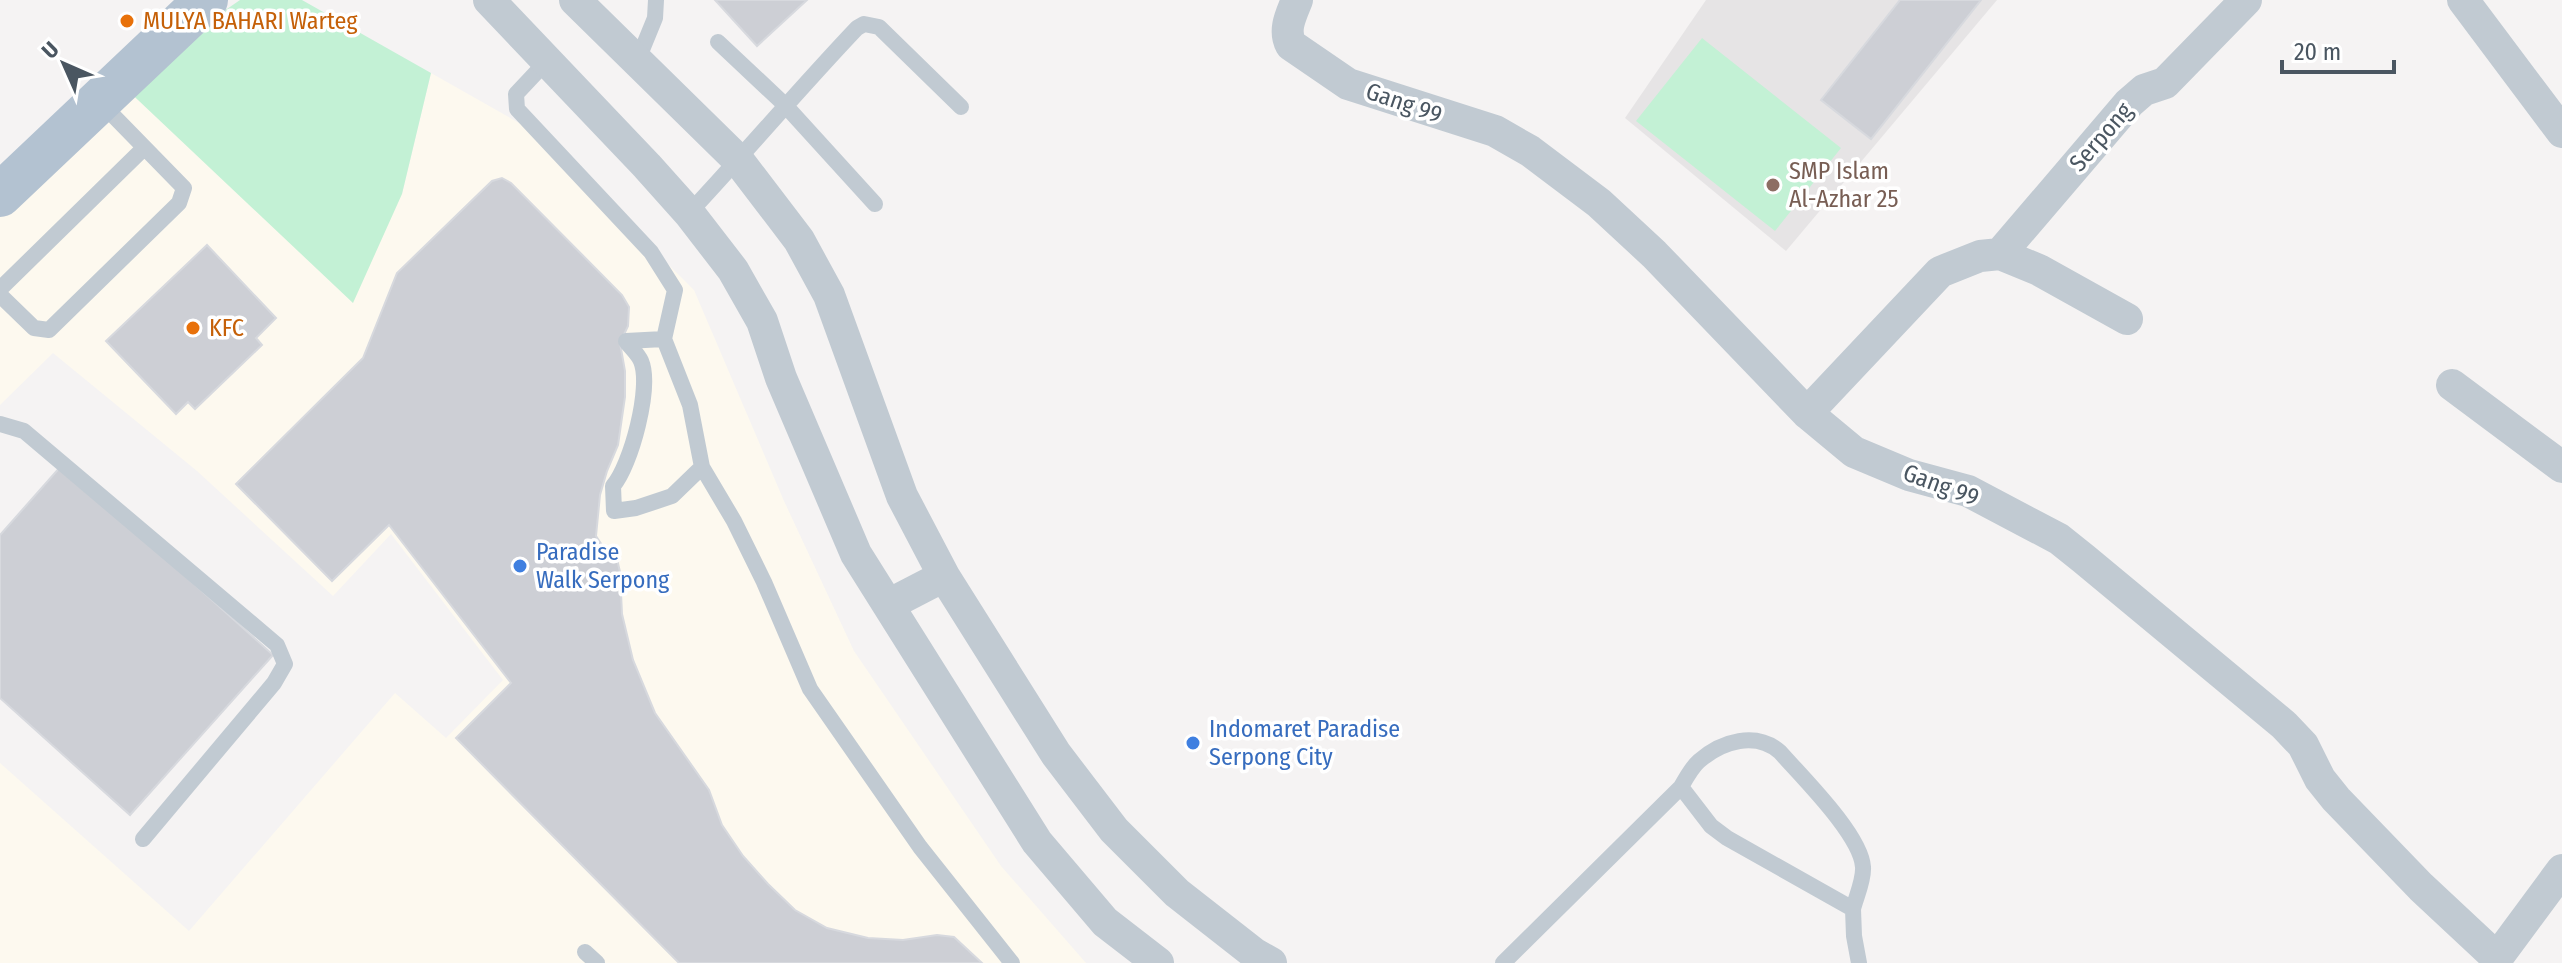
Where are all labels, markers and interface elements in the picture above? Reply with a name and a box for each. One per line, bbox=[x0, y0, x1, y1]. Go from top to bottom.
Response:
place label: MULYA BAHARI Warteg bbox=[143, 7, 358, 35]
marker: MULYA BAHARI Warteg bbox=[118, 12, 136, 30]
north arrow bbox=[24, 24, 104, 104]
scale bar bbox=[2282, 24, 2394, 74]
text: U bbox=[36, 36, 64, 64]
text: 20 m bbox=[2294, 38, 2341, 66]
street label: Gang 99 bbox=[1362, 77, 1446, 129]
street label: Serpong bbox=[2064, 97, 2139, 177]
place label: SMP Islam Al-Azhar 25 bbox=[1789, 157, 1898, 213]
marker: SMP Islam Al-Azhar 25 bbox=[1764, 176, 1782, 194]
place label: KFC bbox=[209, 314, 244, 342]
marker: KFC bbox=[184, 319, 202, 337]
street label: Gang 99 bbox=[1899, 458, 1983, 512]
place label: Paradise Walk Serpong bbox=[536, 538, 670, 594]
marker: Paradise Walk Serpong bbox=[511, 557, 529, 575]
place label: Indomaret Paradise Serpong City bbox=[1209, 715, 1400, 771]
marker: Indomaret Paradise Serpong City bbox=[1184, 734, 1202, 752]

